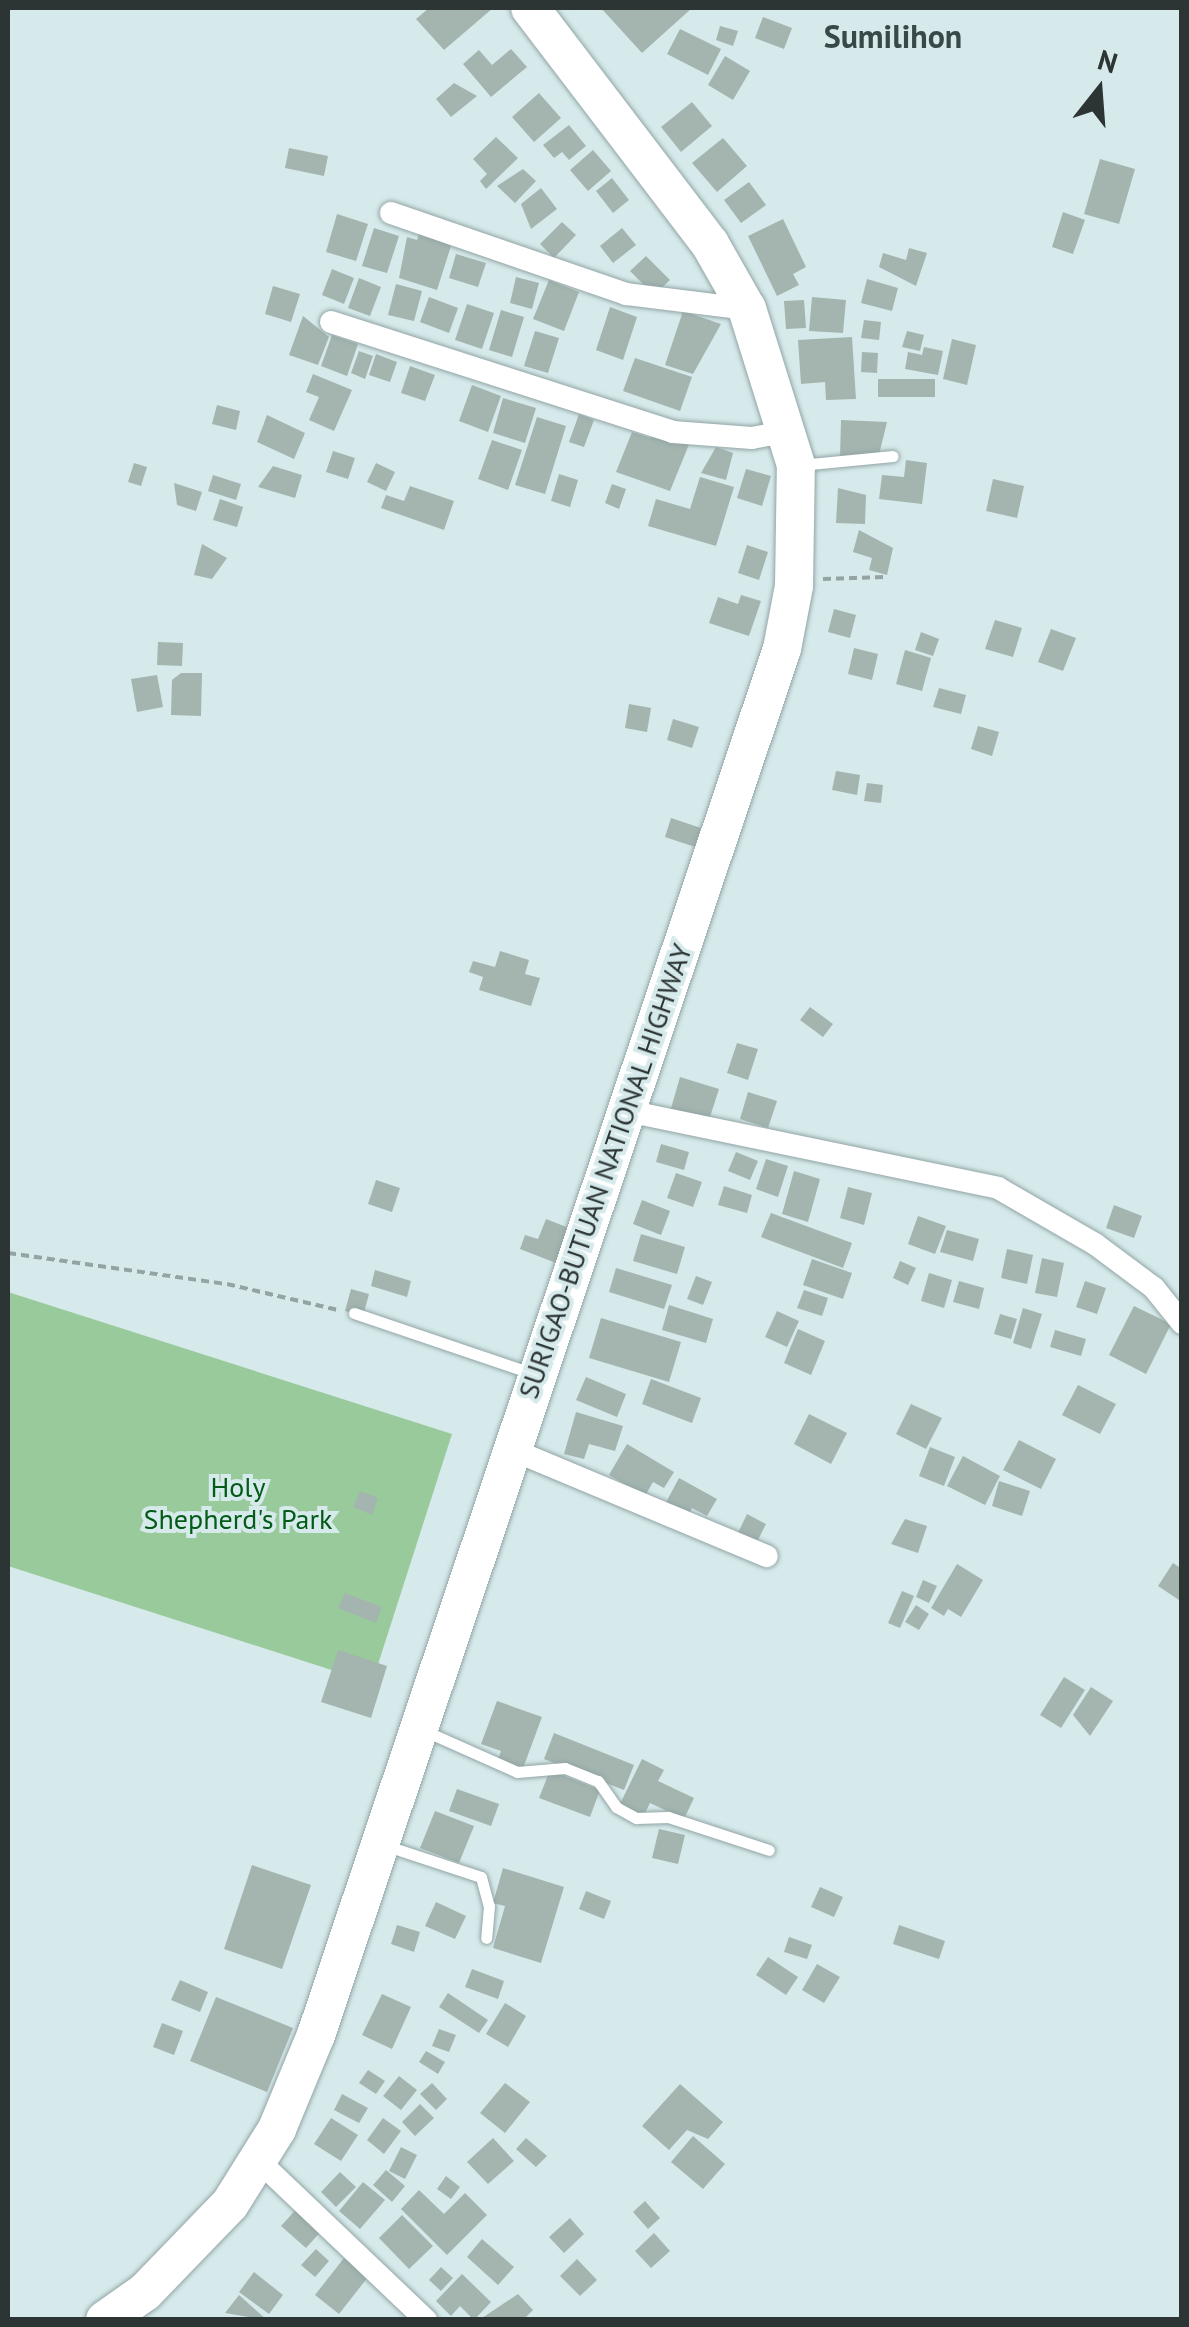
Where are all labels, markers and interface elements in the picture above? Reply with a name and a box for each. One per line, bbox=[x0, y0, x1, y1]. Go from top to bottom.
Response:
district label: Sumilihon bbox=[824, 17, 962, 55]
north arrow bbox=[1049, 40, 1149, 140]
text: N bbox=[1094, 40, 1122, 81]
street label: SURIGAO-BUTUAN NATIONAL HIGHWAY bbox=[511, 939, 699, 1403]
park label: Holy Shepherd's Park bbox=[144, 1470, 332, 1536]

